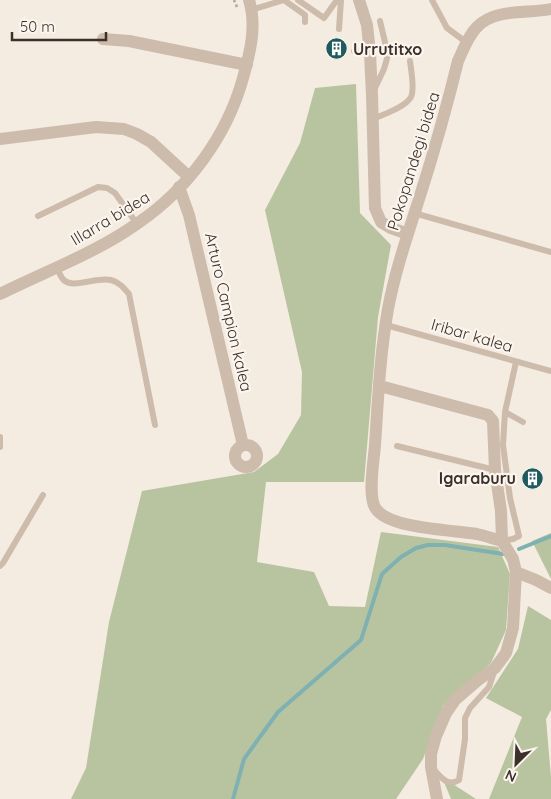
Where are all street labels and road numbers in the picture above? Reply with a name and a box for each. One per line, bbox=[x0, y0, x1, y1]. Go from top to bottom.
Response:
street label: Pokopandegi bidea bbox=[382, 89, 444, 233]
street label: Illarra bidea bbox=[67, 187, 153, 249]
street label: Arturo Campion kalea bbox=[201, 231, 257, 393]
street label: Iribar kalea bbox=[429, 314, 515, 356]

